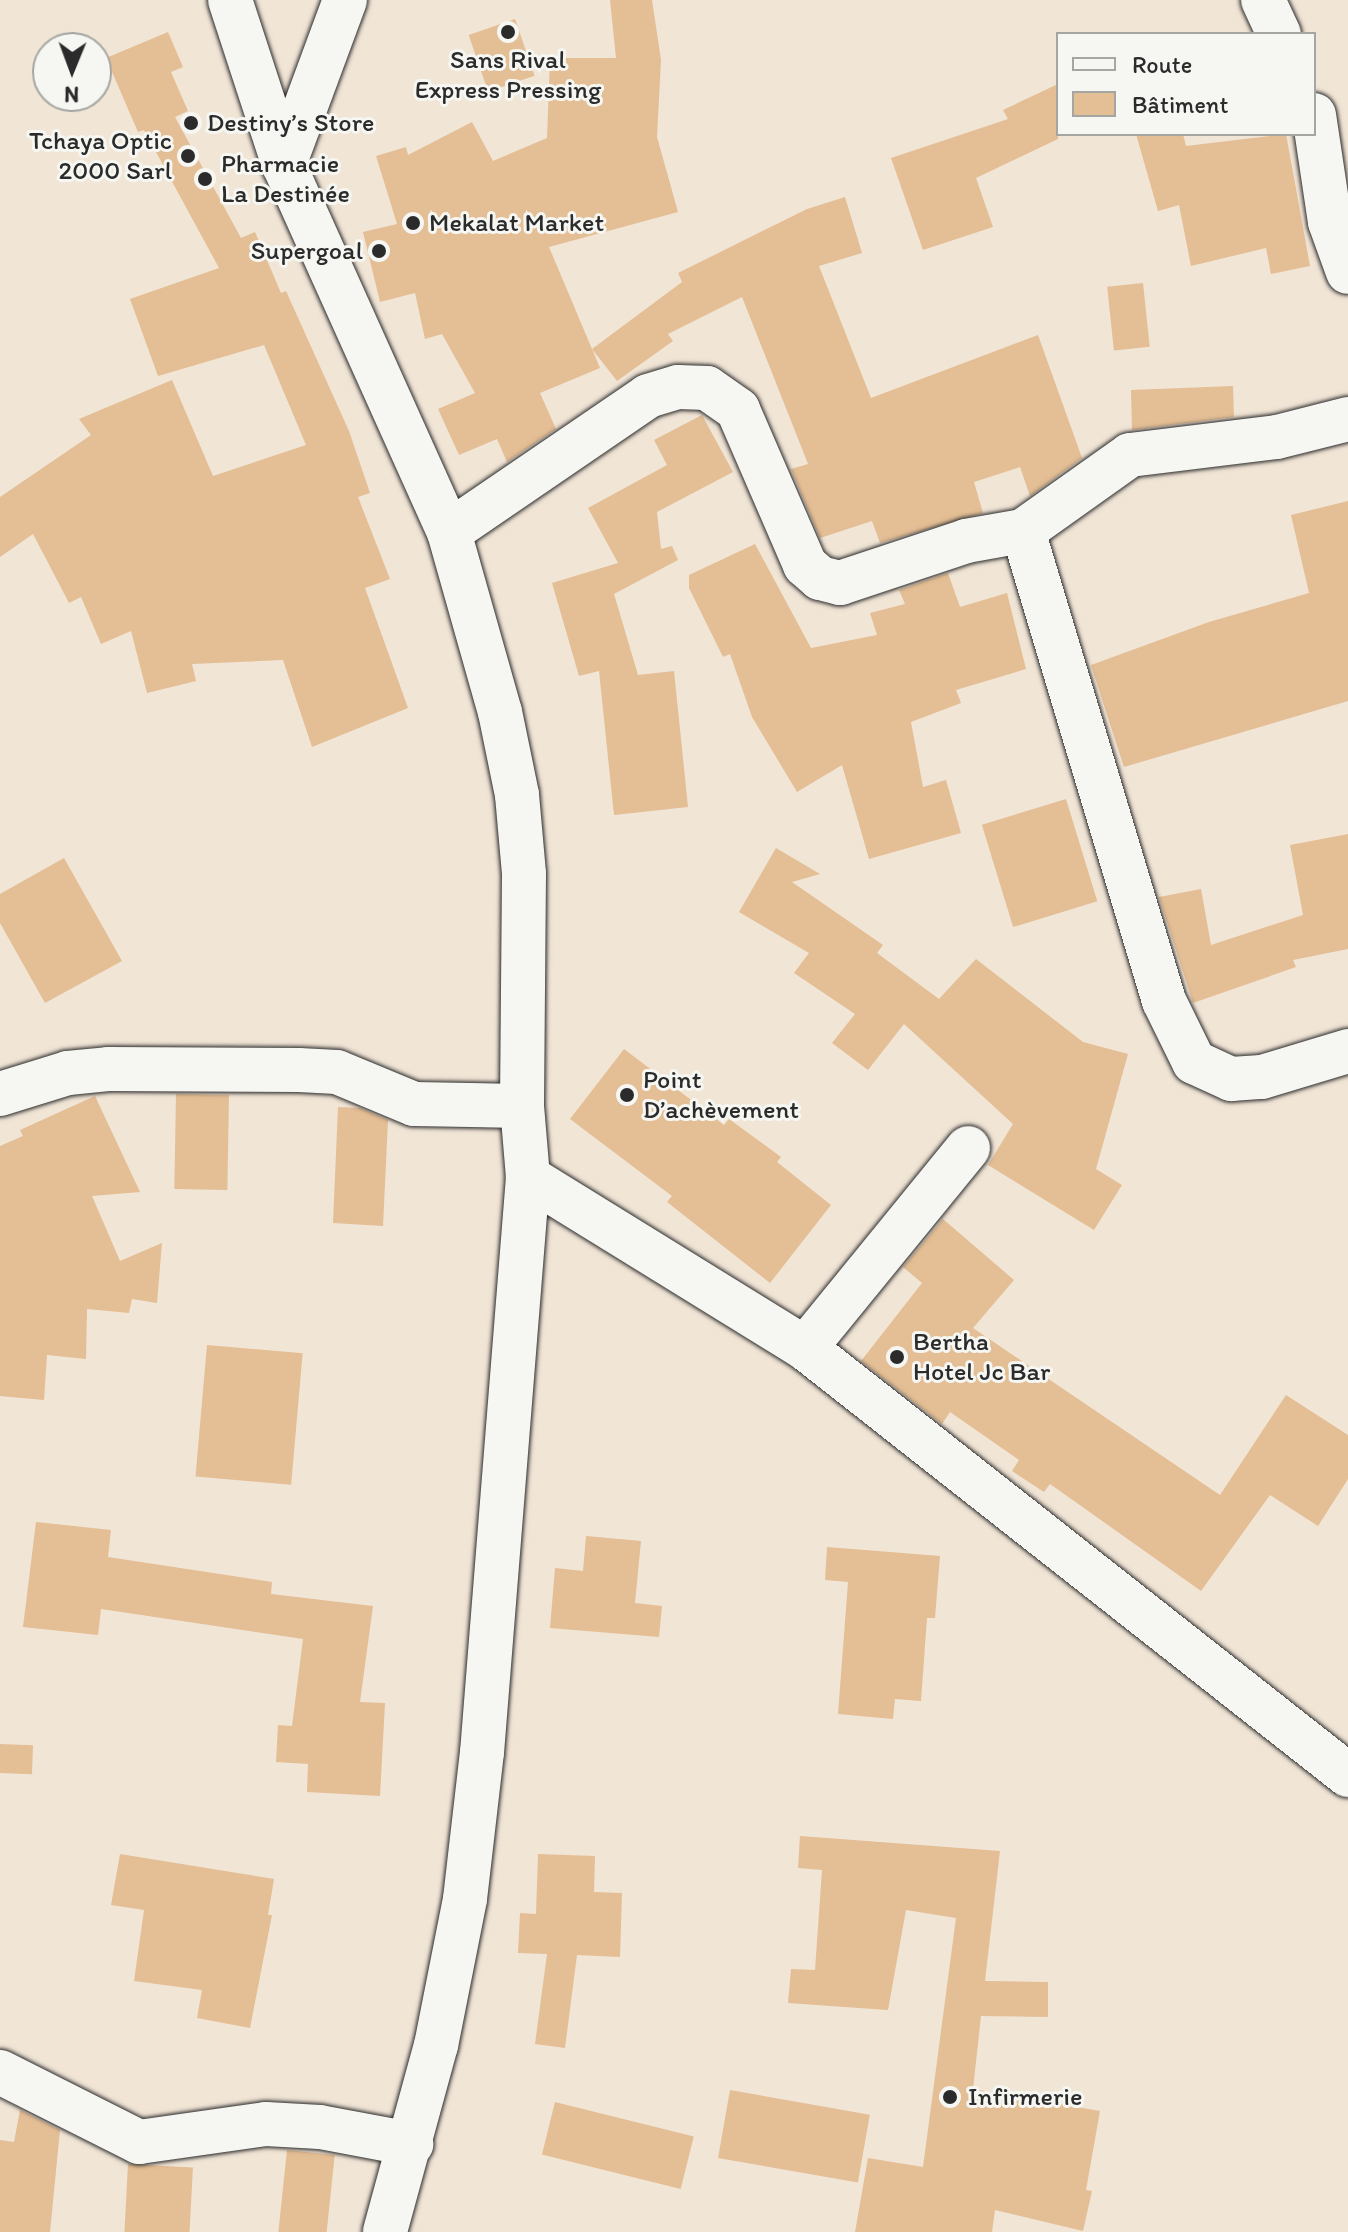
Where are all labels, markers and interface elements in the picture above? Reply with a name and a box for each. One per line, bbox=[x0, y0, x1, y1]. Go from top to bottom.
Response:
marker: Sans Rival Express Pressing bbox=[499, 23, 517, 41]
north arrow bbox=[32, 32, 112, 112]
legend bbox=[1056, 32, 1316, 136]
place label: Sans Rival Express Pressing bbox=[415, 44, 601, 106]
text: Route bbox=[1132, 50, 1192, 79]
text: N bbox=[64, 81, 79, 108]
text: Bâtiment bbox=[1132, 90, 1228, 119]
place label: Destiny’s Store bbox=[207, 107, 374, 139]
marker: Destiny’s Store bbox=[182, 114, 200, 132]
place label: Tchaya Optic 2000 Sarl bbox=[29, 125, 172, 186]
marker: Tchaya Optic 2000 Sarl bbox=[179, 147, 197, 165]
place label: Pharmacie La Destinée bbox=[221, 148, 351, 210]
marker: Pharmacie La Destinée bbox=[196, 170, 214, 188]
place label: Mekalat Market bbox=[429, 207, 604, 239]
marker: Mekalat Market bbox=[404, 214, 422, 232]
place label: Supergoal bbox=[251, 235, 363, 267]
marker: Supergoal bbox=[370, 242, 388, 260]
place label: Point D’achèvement bbox=[643, 1064, 799, 1126]
marker: Point D’achèvement bbox=[618, 1086, 636, 1104]
place label: Bertha Hotel Jc Bar bbox=[913, 1326, 1050, 1388]
marker: Bertha Hotel Jc Bar bbox=[888, 1348, 906, 1366]
place label: Infirmerie bbox=[968, 2081, 1083, 2113]
marker: Infirmerie bbox=[939, 2086, 961, 2108]

